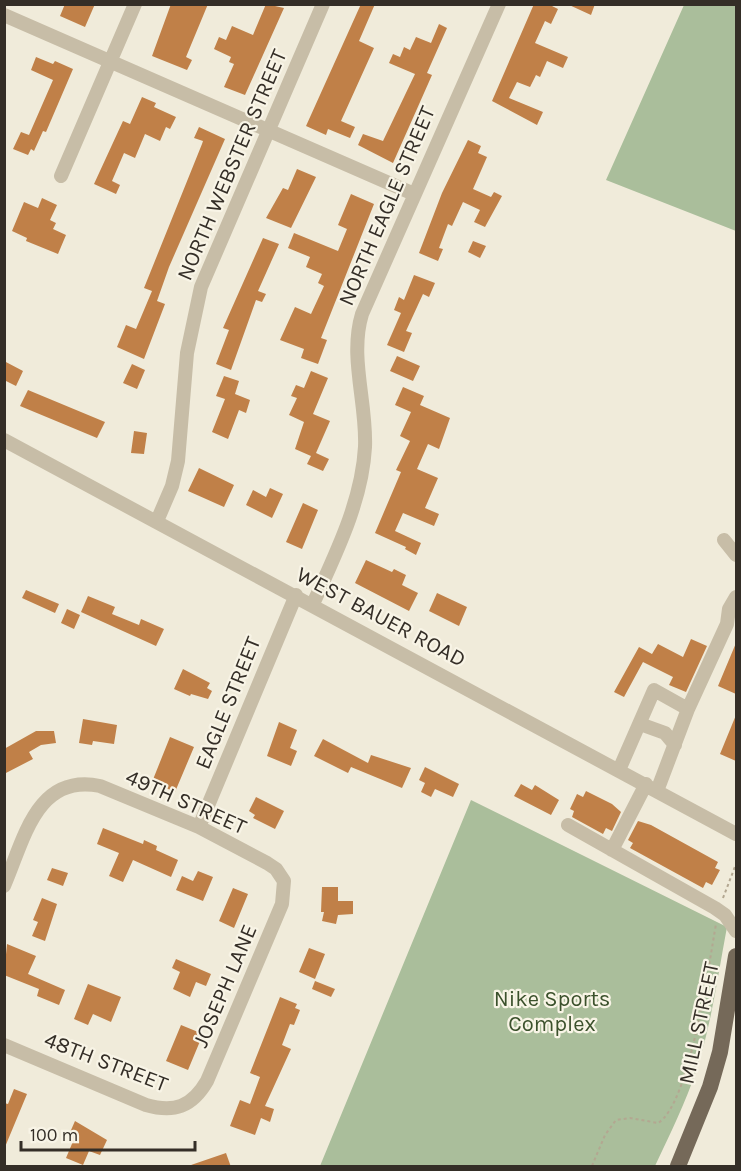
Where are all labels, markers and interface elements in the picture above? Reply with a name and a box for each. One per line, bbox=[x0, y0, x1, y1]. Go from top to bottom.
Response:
street label: NORTH WEBSTER STREET bbox=[172, 46, 292, 284]
street label: NORTH EAGLE STREET bbox=[333, 102, 441, 310]
street label: WEST BAUER ROAD bbox=[292, 561, 470, 673]
street label: EAGLE STREET bbox=[190, 633, 266, 773]
street label: 49TH STREET bbox=[122, 764, 250, 840]
street label: JOSEPH LANE bbox=[187, 921, 263, 1051]
street label: MILL STREET bbox=[673, 960, 725, 1086]
park label: Nike Sports Complex bbox=[494, 986, 610, 1037]
street label: 48TH STREET bbox=[41, 1027, 171, 1097]
scale bar bbox=[21, 1114, 195, 1152]
text: 100 m bbox=[30, 1124, 78, 1146]

